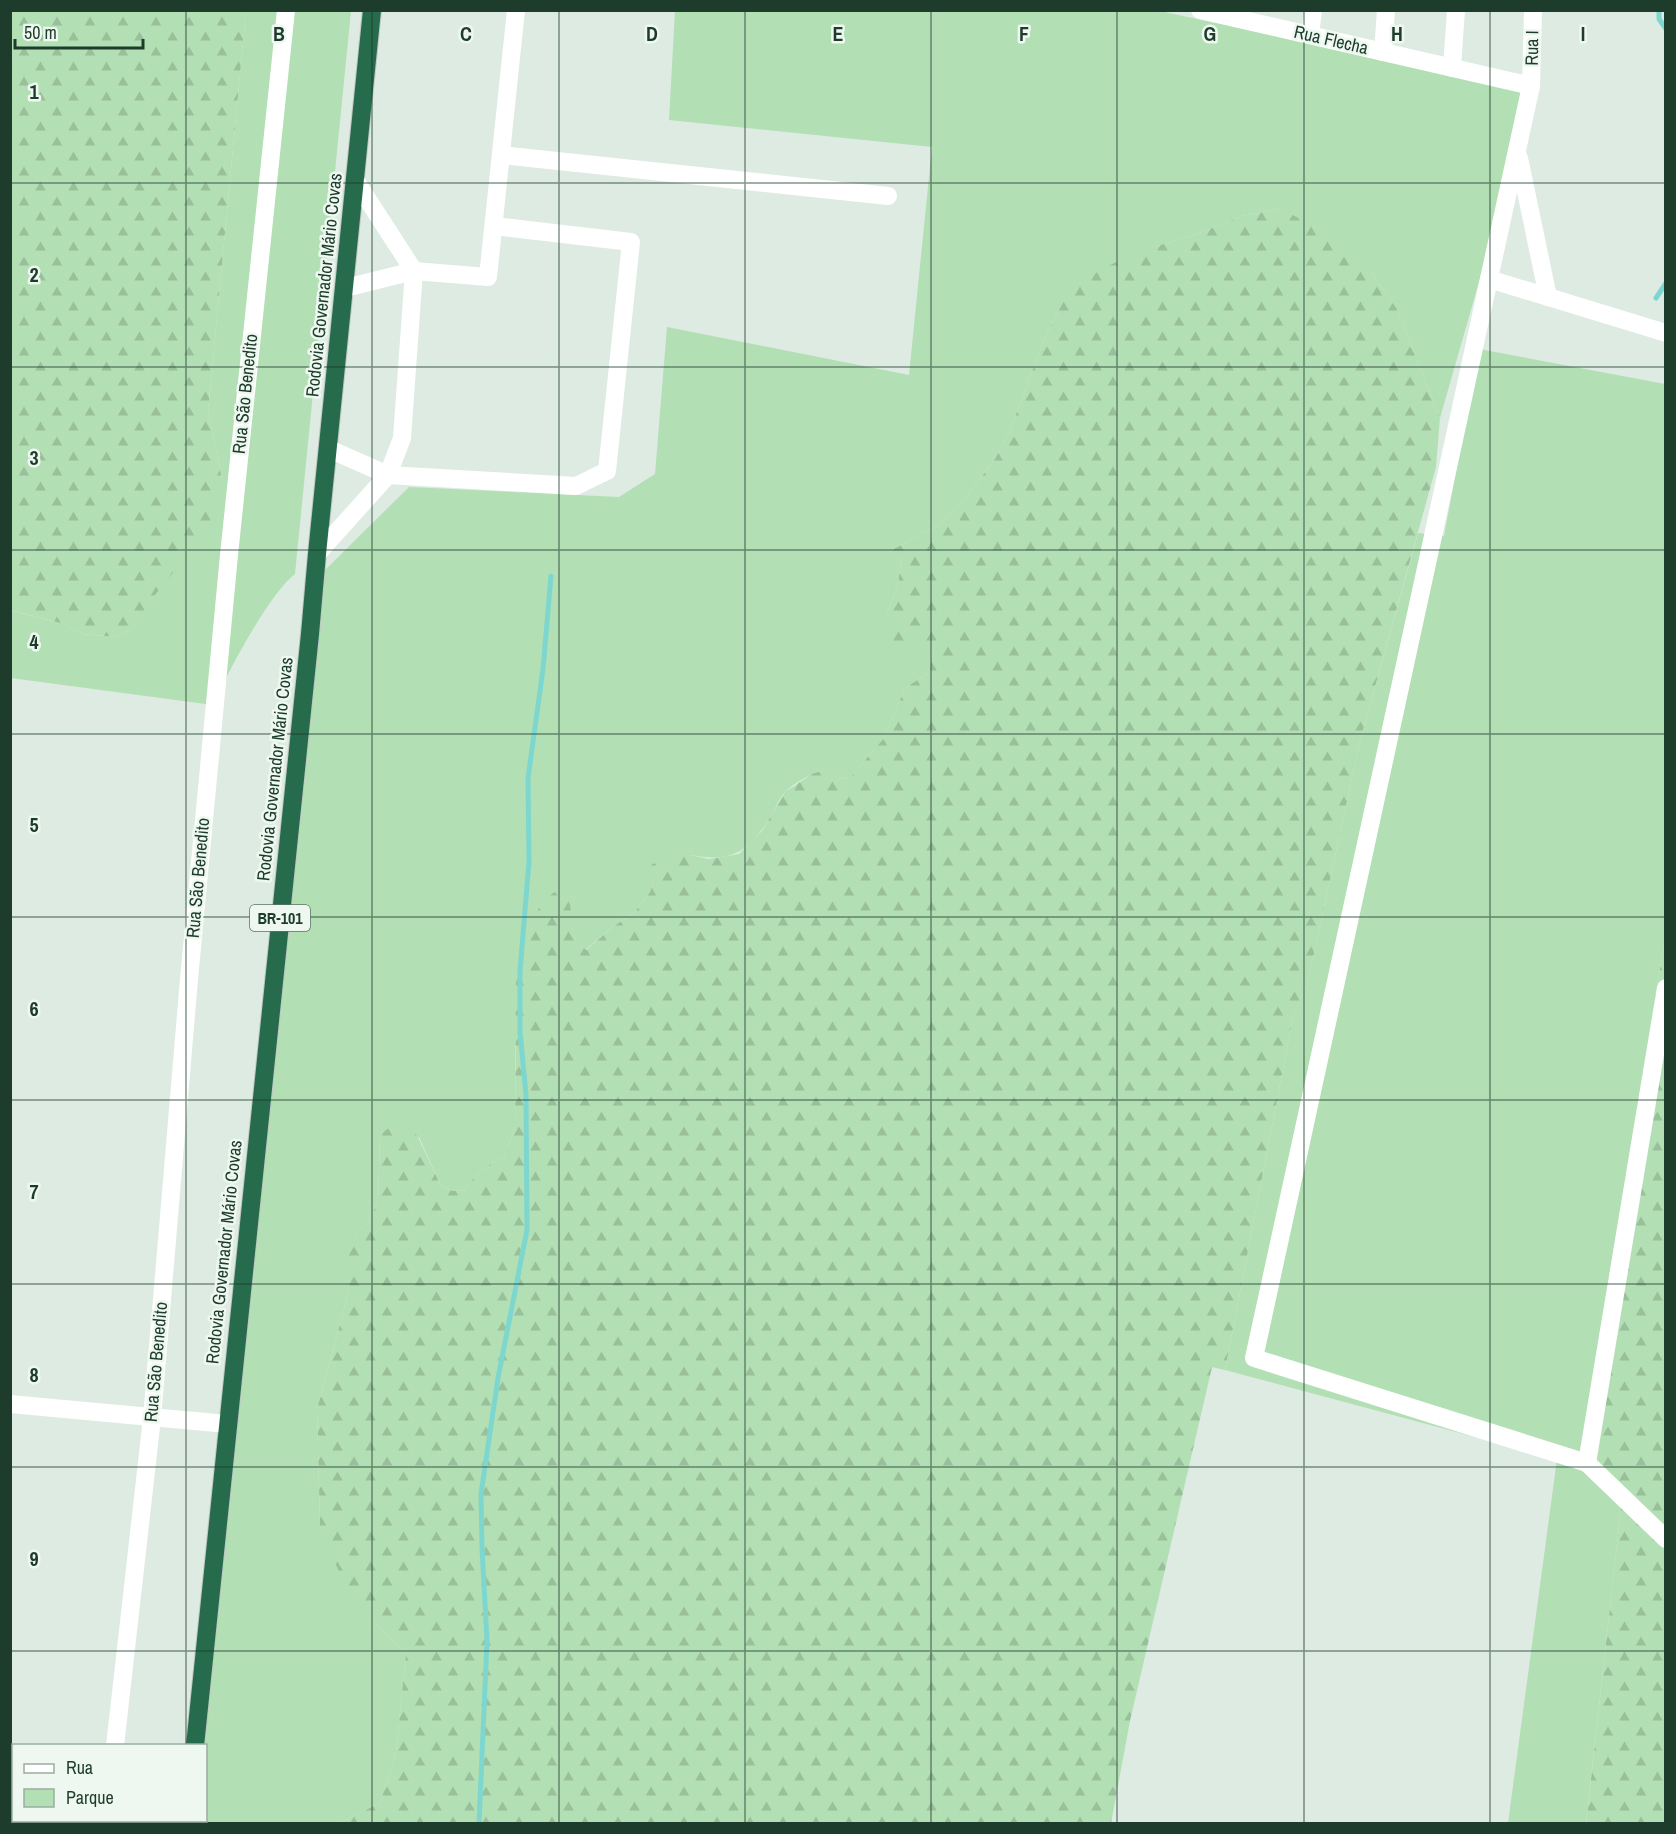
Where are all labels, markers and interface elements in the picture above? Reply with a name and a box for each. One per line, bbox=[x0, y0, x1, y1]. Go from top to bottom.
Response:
scale bar bbox=[15, 12, 142, 50]
street label: Rua Flecha bbox=[1292, 19, 1371, 60]
text: 50 m bbox=[24, 20, 57, 45]
text: B bbox=[273, 20, 285, 47]
text: C bbox=[460, 20, 472, 47]
text: D bbox=[646, 20, 658, 47]
text: E bbox=[833, 20, 844, 47]
text: F bbox=[1019, 20, 1029, 47]
text: G bbox=[1204, 20, 1216, 47]
text: H bbox=[1391, 20, 1403, 47]
text: I bbox=[1581, 20, 1585, 47]
street label: Rua I bbox=[1519, 30, 1544, 66]
text: 1 bbox=[29, 78, 39, 105]
street label: Rodovia Governador Mário Covas bbox=[299, 172, 348, 398]
text: 2 bbox=[29, 261, 39, 288]
street label: Rua São Benedito bbox=[226, 333, 263, 455]
text: 3 bbox=[29, 444, 39, 471]
text: 4 bbox=[29, 628, 39, 655]
street label: Rodovia Governador Mário Covas bbox=[250, 656, 299, 882]
text: 5 bbox=[29, 811, 39, 838]
street label: Rua São Benedito bbox=[180, 817, 215, 939]
road number: BR-101 bbox=[250, 905, 310, 931]
text: 6 bbox=[29, 995, 39, 1022]
street label: Rodovia Governador Mário Covas bbox=[199, 1139, 248, 1365]
text: 7 bbox=[29, 1178, 39, 1205]
street label: Rua São Benedito bbox=[138, 1301, 173, 1423]
text: 8 bbox=[29, 1361, 39, 1388]
text: 9 bbox=[29, 1545, 39, 1572]
legend bbox=[12, 1744, 207, 1822]
text: Rua bbox=[66, 1755, 93, 1780]
text: Parque bbox=[66, 1785, 114, 1810]

